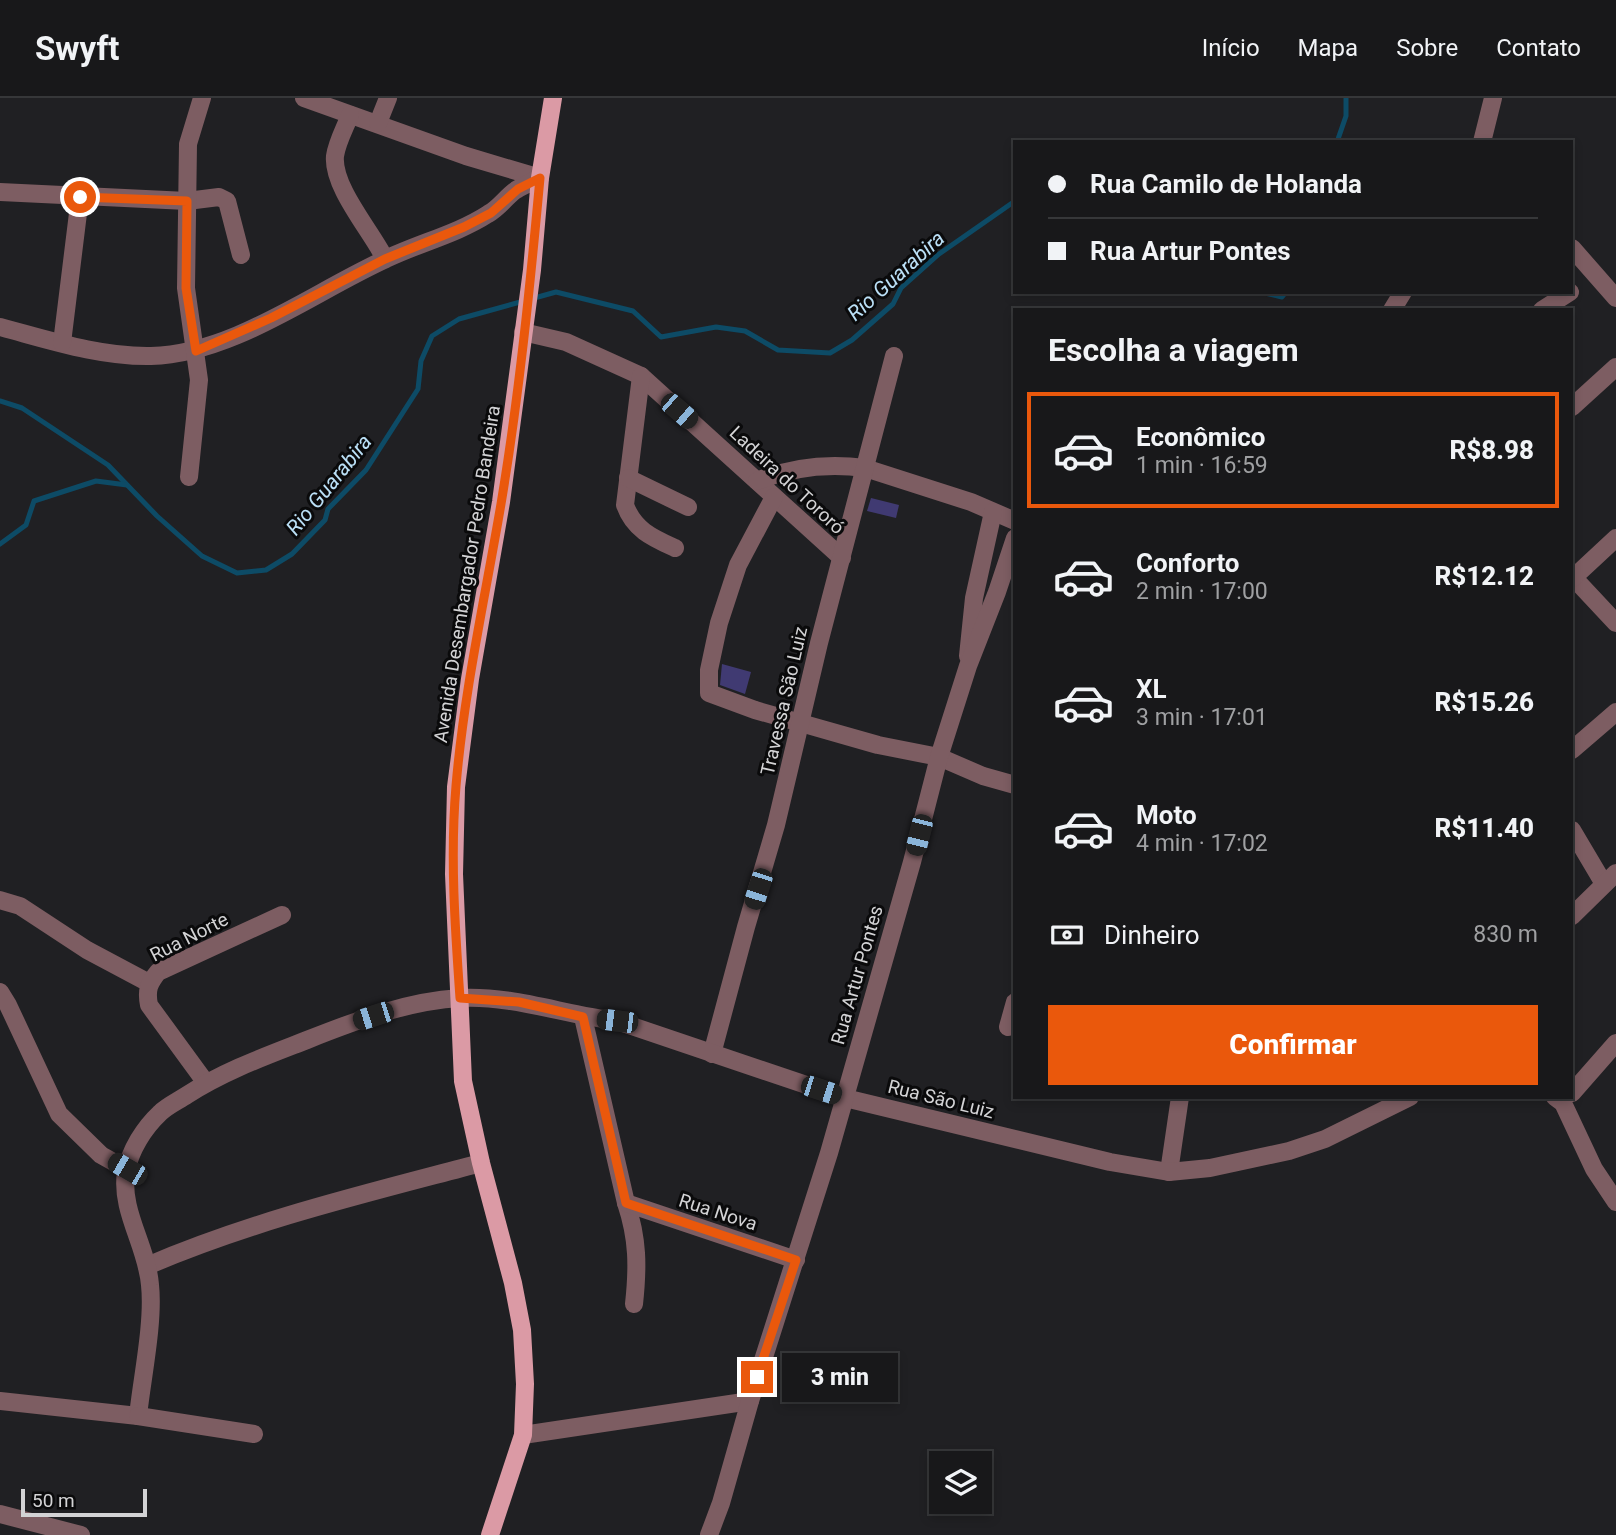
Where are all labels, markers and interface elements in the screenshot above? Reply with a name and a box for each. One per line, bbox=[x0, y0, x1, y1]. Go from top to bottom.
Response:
text: Swyft bbox=[35, 29, 119, 68]
text: Início bbox=[1202, 34, 1260, 62]
text: Mapa bbox=[1298, 34, 1358, 62]
text: Sobre bbox=[1396, 34, 1458, 62]
text: Contato bbox=[1496, 34, 1581, 62]
text: Rua Camilo de Holanda bbox=[1090, 169, 1362, 199]
route start bbox=[64, 181, 96, 213]
water label: Rio Guarabira bbox=[843, 226, 949, 326]
text: Rua Artur Pontes bbox=[1090, 236, 1291, 266]
text: Escolha a viagem bbox=[1048, 331, 1299, 369]
car bbox=[657, 389, 702, 433]
street label: Avenida Desembargador Pedro Bandeira bbox=[429, 404, 505, 744]
icon: car bbox=[1052, 419, 1115, 482]
street label: Ladeira do Tororó bbox=[725, 421, 849, 539]
text: Econômico bbox=[1136, 422, 1265, 452]
water label: Rio Guarabira bbox=[281, 430, 377, 540]
text: R$8.98 bbox=[1450, 435, 1534, 465]
text: 1 min · 16:59 bbox=[1136, 452, 1268, 479]
icon: car bbox=[1052, 545, 1115, 608]
text: Conforto bbox=[1136, 548, 1240, 578]
text: R$12.12 bbox=[1435, 561, 1534, 591]
text: 2 min · 17:00 bbox=[1136, 578, 1268, 605]
street label: Travessa São Luiz bbox=[756, 624, 812, 778]
icon: car bbox=[1052, 671, 1115, 734]
text: XL bbox=[1136, 674, 1167, 704]
text: R$15.26 bbox=[1435, 687, 1534, 717]
text: 3 min · 17:01 bbox=[1136, 704, 1268, 731]
icon: car bbox=[1052, 797, 1115, 860]
text: Moto bbox=[1136, 800, 1197, 830]
car bbox=[904, 812, 935, 858]
text: R$11.40 bbox=[1435, 813, 1534, 843]
text: 4 min · 17:02 bbox=[1136, 830, 1268, 857]
car bbox=[742, 866, 775, 912]
street label: Rua Artur Pontes bbox=[826, 903, 888, 1047]
street label: Rua Norte bbox=[146, 907, 232, 967]
icon: cash bbox=[1048, 916, 1086, 954]
text: Dinheiro bbox=[1104, 920, 1200, 950]
text: 830 m bbox=[1473, 921, 1538, 948]
car bbox=[350, 1000, 397, 1032]
button: Confirmar bbox=[1048, 1005, 1538, 1085]
car bbox=[595, 1008, 640, 1034]
car bbox=[798, 1074, 845, 1106]
street label: Rua São Luiz bbox=[885, 1075, 997, 1123]
car bbox=[104, 1149, 151, 1189]
street label: Rua Nova bbox=[676, 1189, 760, 1235]
callout: 3 min bbox=[782, 1352, 897, 1402]
route end bbox=[741, 1361, 773, 1393]
text: 3 min bbox=[811, 1364, 869, 1391]
map controls bbox=[929, 1451, 992, 1514]
button: layers bbox=[929, 1451, 992, 1514]
scale bar bbox=[21, 1486, 147, 1518]
text: 50 m bbox=[32, 1489, 75, 1512]

